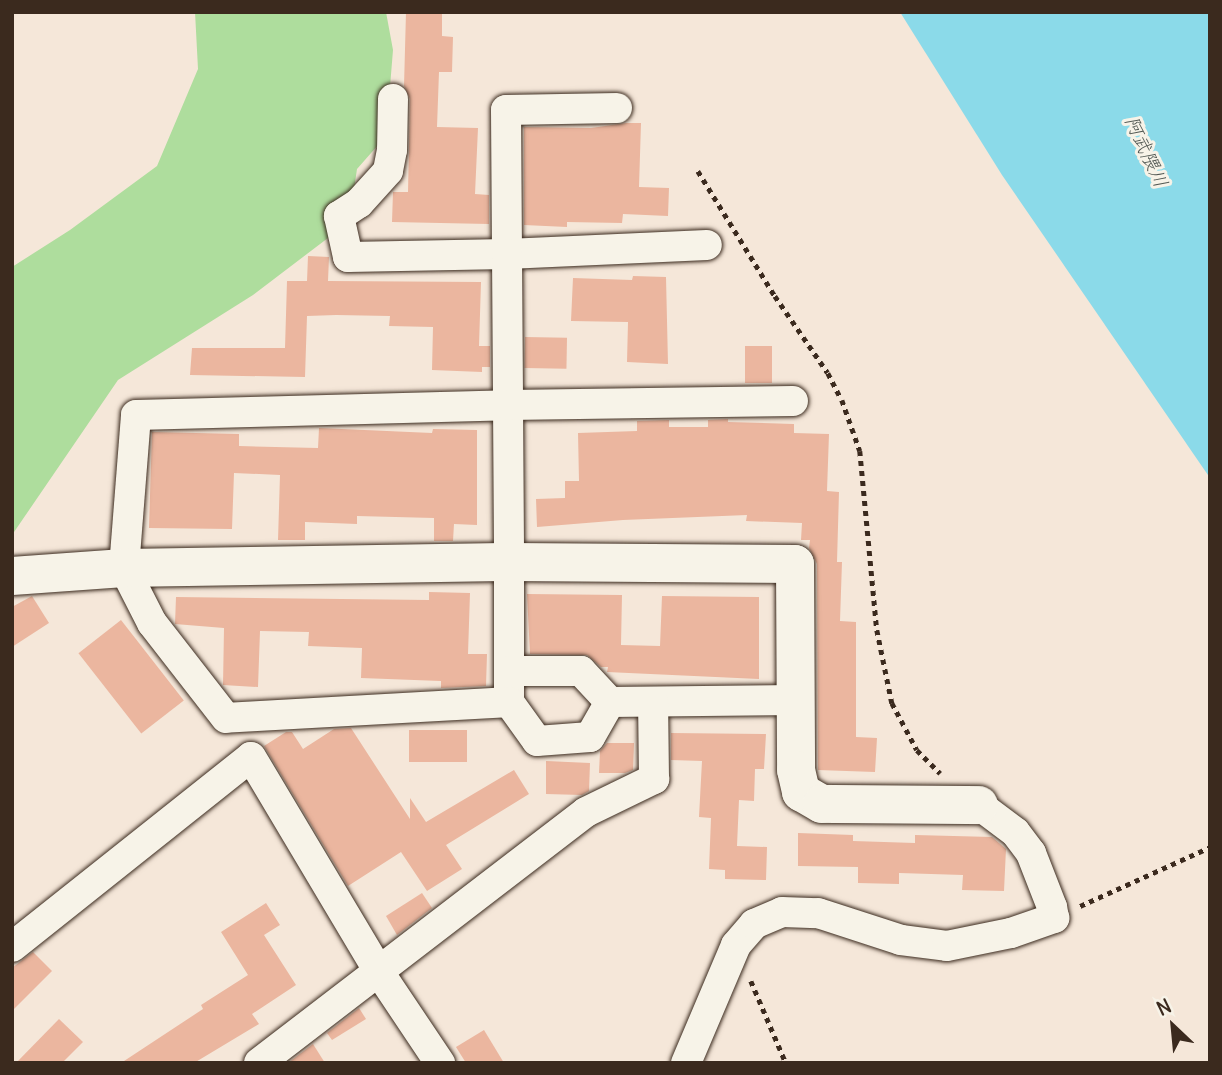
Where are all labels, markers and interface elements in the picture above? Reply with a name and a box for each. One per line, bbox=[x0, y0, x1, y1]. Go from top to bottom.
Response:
water label: 阿武隈川 bbox=[1120, 113, 1172, 191]
north arrow bbox=[1138, 991, 1208, 1061]
text: N bbox=[1153, 993, 1175, 1021]

